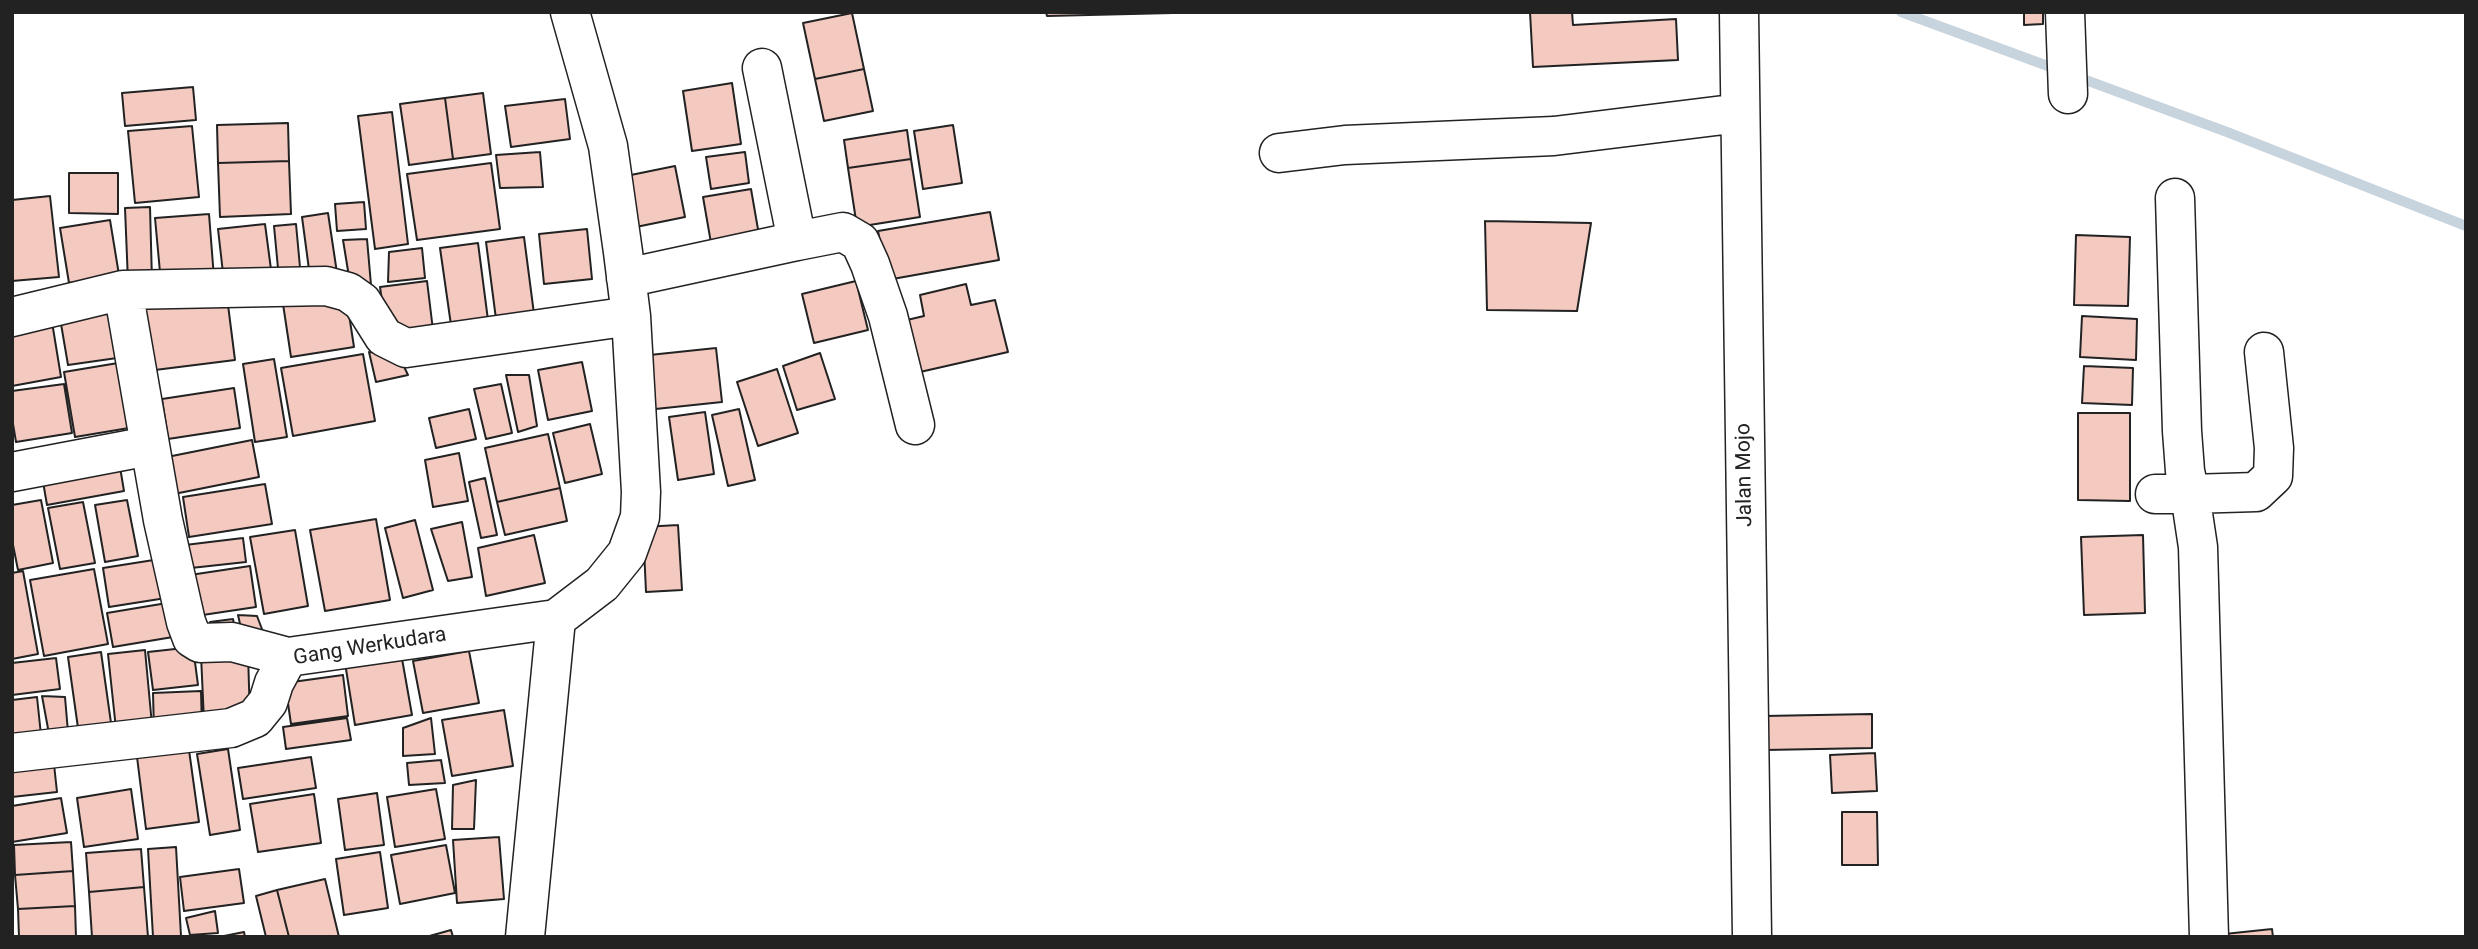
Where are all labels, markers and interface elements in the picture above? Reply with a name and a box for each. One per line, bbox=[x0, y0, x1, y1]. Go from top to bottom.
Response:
street label: Jalan Mojo bbox=[1731, 423, 1759, 527]
street label: Gang Werkudara bbox=[292, 622, 448, 672]

